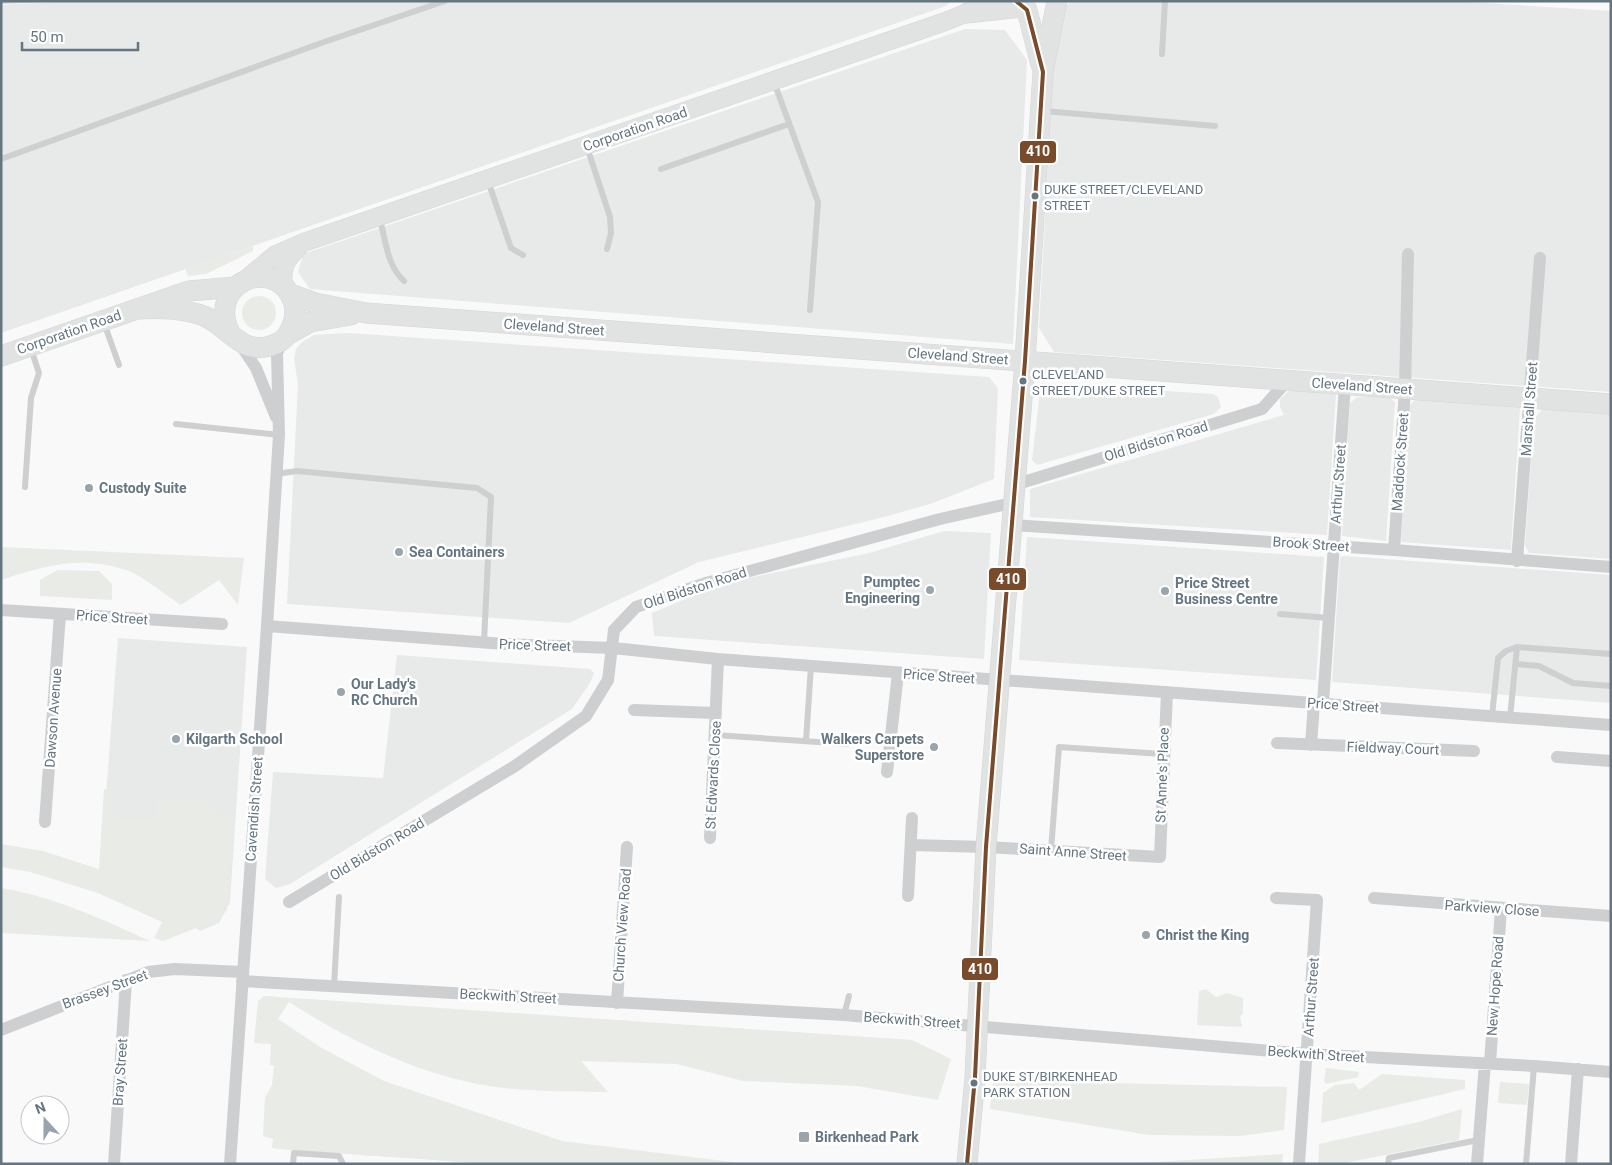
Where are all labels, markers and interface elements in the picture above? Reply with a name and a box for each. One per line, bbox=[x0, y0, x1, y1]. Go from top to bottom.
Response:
scale bar bbox=[22, 20, 139, 52]
text: 50 m bbox=[30, 28, 64, 46]
street label: Corporation Road bbox=[581, 104, 689, 154]
line badge: 410 bbox=[1019, 140, 1057, 164]
text: 410 bbox=[1026, 143, 1050, 159]
place label: DUKE STREET/CLEVELAND STREET bbox=[1044, 182, 1203, 213]
marker: DUKE STREET/CLEVELAND STREET bbox=[1030, 191, 1040, 201]
street label: Corporation Road bbox=[15, 307, 123, 357]
street label: Cleveland Street bbox=[503, 315, 605, 339]
street label: Cleveland Street bbox=[907, 344, 1009, 368]
street label: Marshall Street bbox=[1518, 361, 1540, 457]
place label: CLEVELAND STREET/DUKE STREET bbox=[1032, 367, 1166, 398]
street label: Cleveland Street bbox=[1311, 374, 1413, 398]
marker: CLEVELAND STREET/DUKE STREET bbox=[1018, 376, 1028, 386]
street label: Maddock Street bbox=[1389, 412, 1411, 512]
street label: Old Bidston Road bbox=[1102, 418, 1210, 464]
street label: Arthur Street bbox=[1327, 443, 1349, 524]
place label: Custody Suite bbox=[99, 480, 187, 496]
marker: Custody Suite bbox=[83, 482, 95, 494]
street label: Brook Street bbox=[1272, 533, 1350, 555]
place label: Sea Containers bbox=[409, 544, 505, 560]
marker: Sea Containers bbox=[393, 546, 405, 558]
street label: Old Bidston Road bbox=[641, 564, 749, 612]
line badge: 410 bbox=[988, 567, 1027, 591]
text: 410 bbox=[996, 571, 1020, 587]
place label: Pumptec Engineering bbox=[845, 574, 920, 606]
place label: Price Street Business Centre bbox=[1175, 575, 1278, 607]
marker: Pumptec Engineering bbox=[924, 584, 936, 596]
marker: Price Street Business Centre bbox=[1159, 585, 1171, 597]
street label: Price Street bbox=[75, 607, 149, 628]
street label: Price Street bbox=[499, 636, 572, 654]
street label: Price Street bbox=[902, 666, 976, 687]
street label: Dawson Avenue bbox=[42, 668, 64, 768]
place label: Our Lady's RC Church bbox=[351, 676, 418, 708]
marker: Our Lady's RC Church bbox=[335, 686, 347, 698]
street label: Price Street bbox=[1306, 695, 1380, 716]
street label: St Edwards Close bbox=[702, 720, 724, 830]
street label: St Anne's Place bbox=[1152, 727, 1172, 823]
place label: Kilgarth School bbox=[186, 731, 283, 747]
place label: Walkers Carpets Superstore bbox=[821, 731, 924, 763]
marker: Kilgarth School bbox=[170, 733, 182, 745]
street label: Fieldway Court bbox=[1347, 738, 1440, 758]
marker: Walkers Carpets Superstore bbox=[928, 741, 940, 753]
street label: Cavendish Street bbox=[242, 756, 266, 862]
street label: Old Bidston Road bbox=[327, 814, 427, 884]
street label: Saint Anne Street bbox=[1019, 840, 1128, 864]
street label: Church View Road bbox=[610, 868, 634, 982]
street label: Parkview Close bbox=[1444, 897, 1540, 919]
place label: Christ the King bbox=[1156, 927, 1249, 943]
marker: Christ the King bbox=[1140, 929, 1152, 941]
street label: New Hope Road bbox=[1484, 935, 1506, 1037]
street label: Arthur Street bbox=[1300, 956, 1322, 1037]
line badge: 410 bbox=[961, 957, 999, 981]
text: 410 bbox=[968, 961, 992, 977]
street label: Brassey Street bbox=[60, 966, 150, 1012]
street label: Beckwith Street bbox=[459, 985, 557, 1007]
street label: Beckwith Street bbox=[863, 1009, 961, 1031]
street label: Bray Street bbox=[110, 1037, 130, 1106]
street label: Beckwith Street bbox=[1267, 1043, 1365, 1065]
place label: DUKE ST/BIRKENHEAD PARK STATION bbox=[983, 1069, 1118, 1100]
marker: DUKE ST/BIRKENHEAD PARK STATION bbox=[969, 1078, 979, 1088]
north arrow bbox=[20, 1095, 70, 1145]
text: N bbox=[33, 1099, 48, 1117]
place label: Birkenhead Park bbox=[815, 1129, 919, 1145]
marker: Birkenhead Park bbox=[797, 1130, 811, 1144]

